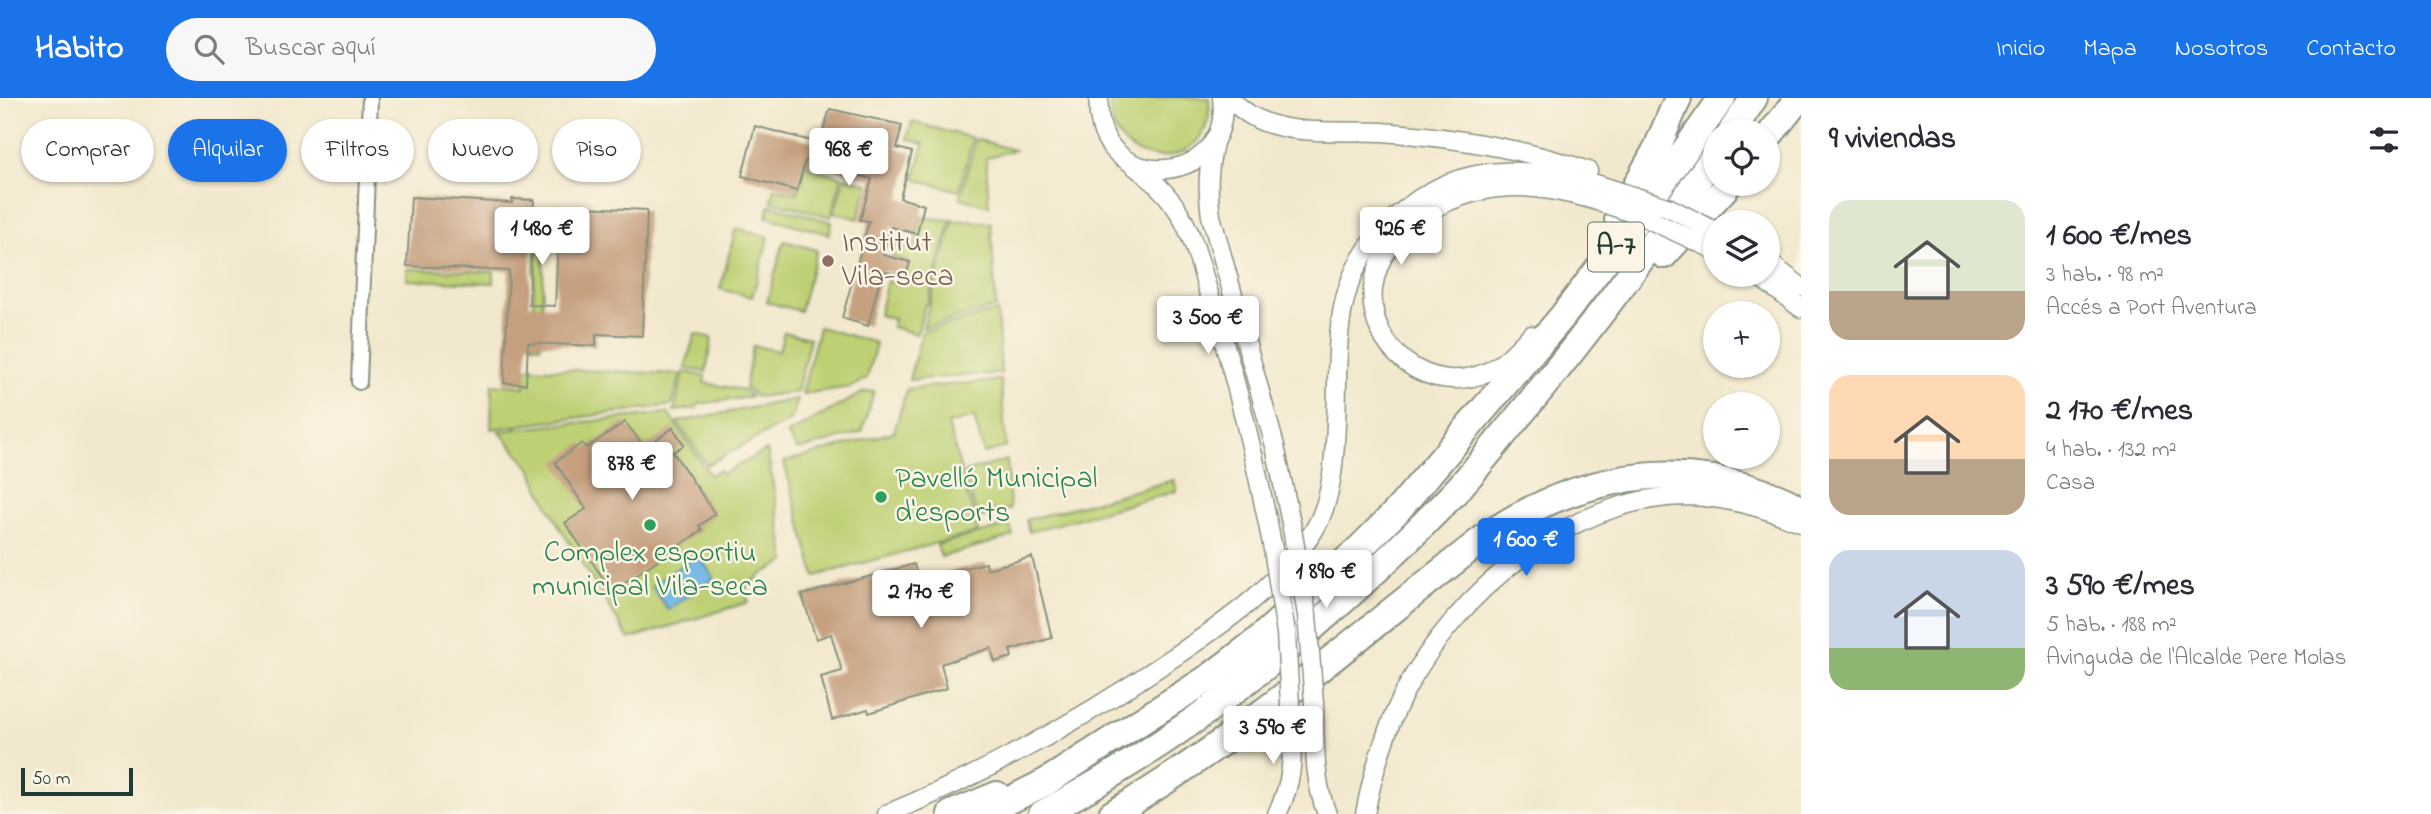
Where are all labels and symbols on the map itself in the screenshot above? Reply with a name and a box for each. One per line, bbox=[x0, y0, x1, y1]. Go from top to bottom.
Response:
pin: 968 € bbox=[800, 129, 898, 188]
pin: 1 480 € bbox=[477, 208, 607, 267]
pin: 926 € bbox=[1352, 208, 1450, 267]
place label: Institut Vila-seca bbox=[841, 222, 954, 300]
road number: A-7 bbox=[1588, 222, 1644, 272]
marker: Institut Vila-seca bbox=[820, 253, 836, 269]
pin: 3 500 € bbox=[1143, 296, 1273, 356]
pin: 878 € bbox=[583, 442, 681, 502]
place label: Pavelló Municipal d'esports bbox=[895, 458, 1098, 536]
marker: Pavelló Municipal d'esports bbox=[873, 489, 889, 505]
marker: Complex esportiu municipal Vila-seca bbox=[642, 517, 658, 533]
pin: 1 600 € bbox=[1461, 518, 1591, 578]
place label: Complex esportiu municipal Vila-seca bbox=[532, 532, 768, 610]
pin: 1 890 € bbox=[1261, 550, 1391, 610]
pin: 2 170 € bbox=[856, 570, 986, 630]
pin: 3 590 € bbox=[1208, 706, 1338, 766]
scale bar bbox=[21, 765, 133, 797]

